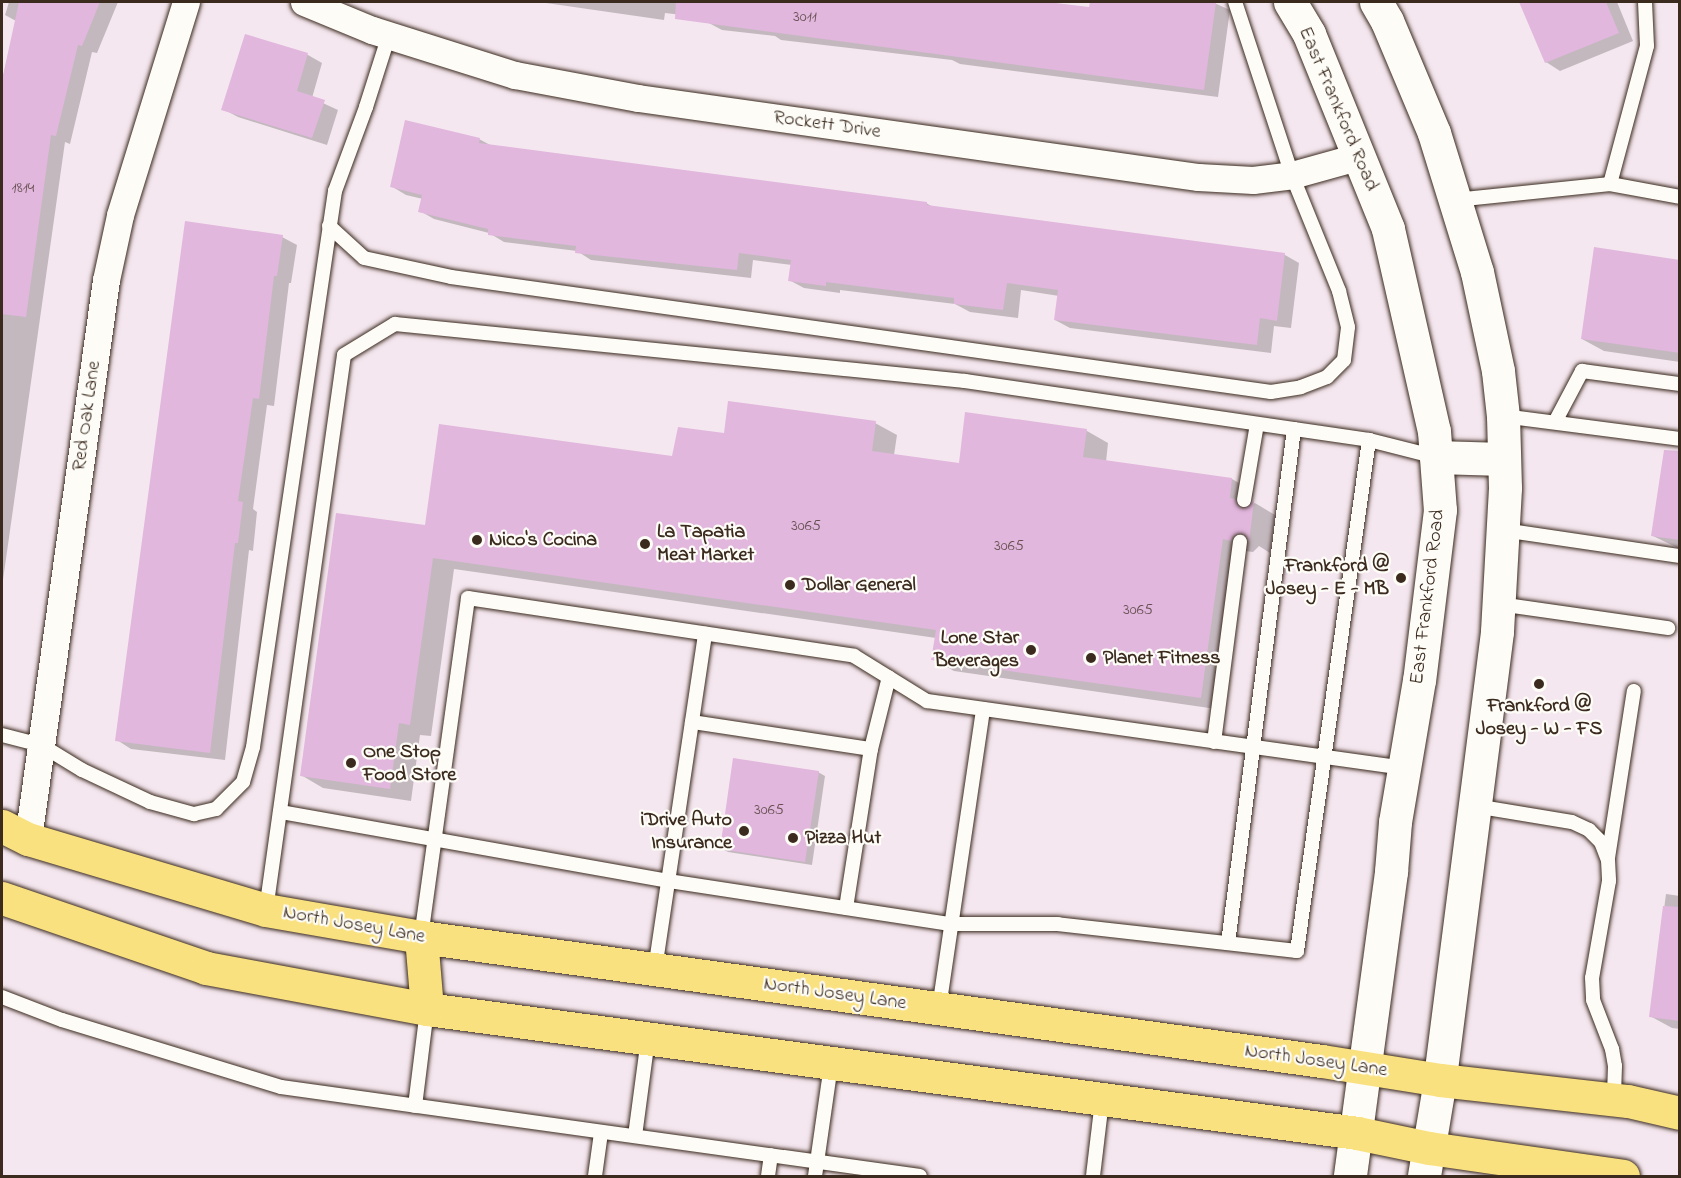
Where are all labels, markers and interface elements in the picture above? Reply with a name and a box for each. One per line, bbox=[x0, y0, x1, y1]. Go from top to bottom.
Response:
house number: 3011 bbox=[793, 7, 817, 27]
street label: East Frankford Road bbox=[1293, 23, 1383, 195]
street label: Rockett Drive bbox=[772, 106, 882, 144]
house number: 1814 bbox=[12, 178, 34, 198]
street label: Red Oak Lane bbox=[67, 359, 107, 473]
street label: East Frankford Road bbox=[1405, 508, 1451, 686]
house number: 3065 bbox=[791, 516, 821, 536]
place label: La Tapatia Meat Market bbox=[657, 520, 754, 567]
place label: Nico's Cocina bbox=[489, 528, 597, 552]
marker: Nico's Cocina bbox=[470, 533, 484, 547]
house number: 3065 bbox=[994, 536, 1024, 556]
marker: La Tapatia Meat Market bbox=[638, 537, 652, 551]
place label: Frankford @ Josey - E - MB bbox=[1266, 554, 1389, 601]
marker: Frankford @ Josey - E - MB bbox=[1394, 571, 1408, 585]
place label: Dollar General bbox=[802, 573, 916, 597]
marker: Dollar General bbox=[783, 578, 797, 592]
house number: 3065 bbox=[1123, 600, 1153, 620]
place label: Lone Star Beverages bbox=[934, 626, 1019, 673]
marker: Lone Star Beverages bbox=[1024, 643, 1038, 657]
place label: Planet Fitness bbox=[1103, 646, 1221, 670]
marker: Planet Fitness bbox=[1084, 651, 1098, 665]
marker: Frankford @ Josey - W - FS bbox=[1532, 677, 1546, 691]
place label: Frankford @ Josey - W - FS bbox=[1476, 694, 1602, 741]
place label: One Stop Food Store bbox=[363, 740, 456, 787]
marker: One Stop Food Store bbox=[344, 756, 358, 770]
house number: 3065 bbox=[754, 800, 784, 820]
place label: iDrive Auto Insurance bbox=[641, 808, 732, 855]
marker: iDrive Auto Insurance bbox=[737, 824, 751, 838]
place label: Pizza Hut bbox=[805, 826, 881, 850]
marker: Pizza Hut bbox=[786, 831, 800, 845]
street label: North Josey Lane bbox=[281, 901, 427, 949]
street label: North Josey Lane bbox=[762, 972, 908, 1016]
street label: North Josey Lane bbox=[1243, 1039, 1389, 1083]

